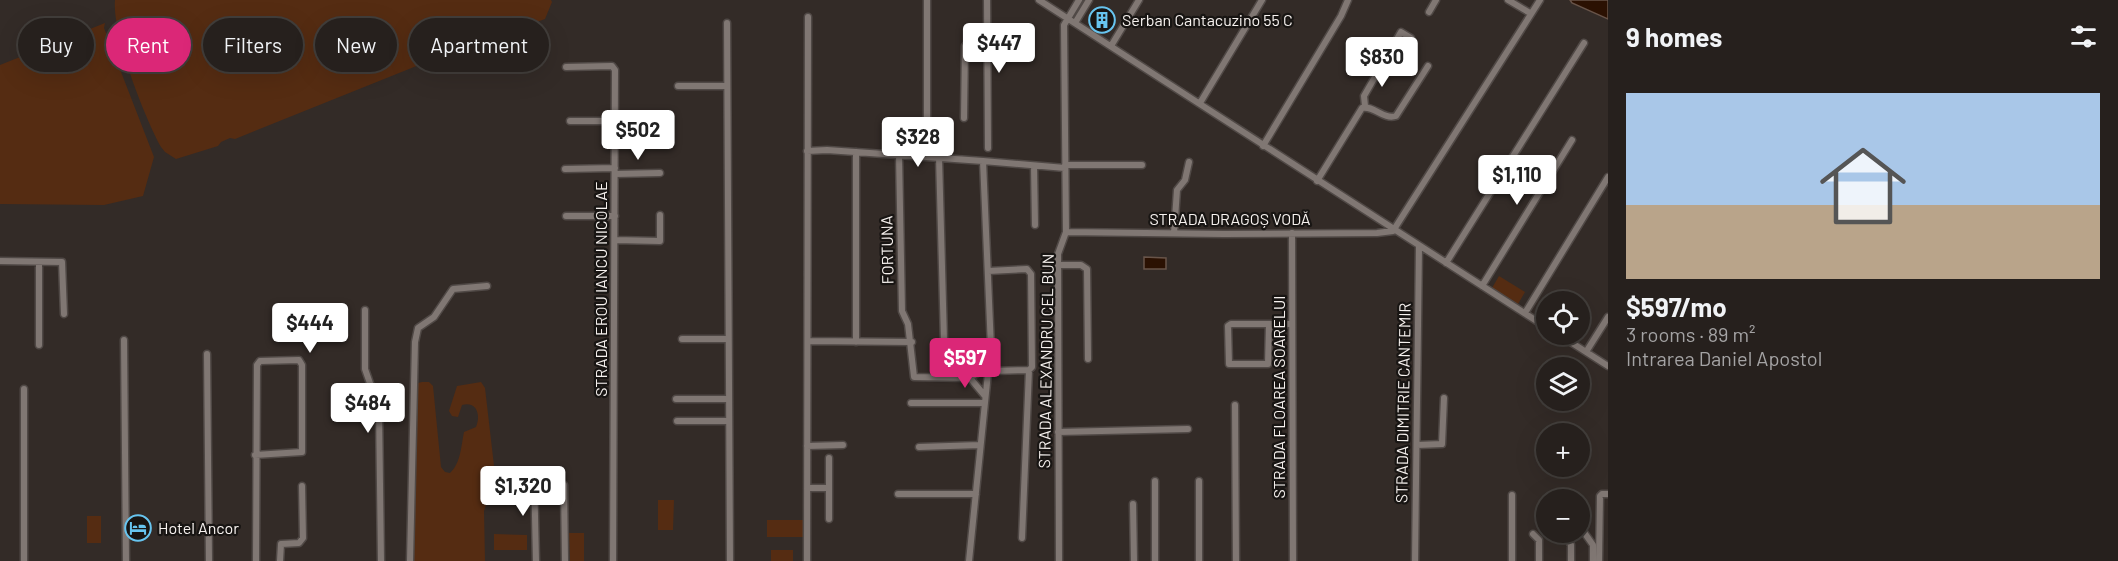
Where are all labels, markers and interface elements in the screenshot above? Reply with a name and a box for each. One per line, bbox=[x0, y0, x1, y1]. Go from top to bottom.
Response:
building icon: Serban Cantacuzino 55 C bbox=[1087, 5, 1117, 35]
place label: Serban Cantacuzino 55 C bbox=[1122, 10, 1293, 29]
chip: Buy bbox=[18, 18, 94, 72]
chip: Rent bbox=[106, 18, 191, 72]
chip: Filters bbox=[203, 18, 303, 72]
chip: New bbox=[315, 18, 397, 72]
chip: Apartment bbox=[409, 18, 549, 72]
icon: filters bbox=[2067, 20, 2100, 53]
text: 9 homes bbox=[1626, 21, 1722, 52]
pin: $447 bbox=[963, 23, 1035, 74]
text: $447 bbox=[977, 30, 1021, 54]
pin: $830 bbox=[1346, 37, 1418, 88]
text: $830 bbox=[1360, 44, 1404, 68]
pin: $502 bbox=[602, 110, 674, 161]
text: $502 bbox=[616, 117, 660, 141]
pin: $328 bbox=[882, 117, 954, 168]
text: $328 bbox=[896, 124, 940, 148]
icon: home bbox=[1809, 132, 1917, 240]
pin: $1,110 bbox=[1468, 155, 1566, 206]
text: $1,110 bbox=[1492, 162, 1542, 186]
street label: STRADA EROU IANCU NICOLAE bbox=[591, 181, 610, 397]
street label: STRADA DRAGOȘ VODĂ bbox=[1150, 209, 1311, 228]
street label: FORTUNA bbox=[876, 215, 897, 285]
street label: STRADA ALEXANDRU CEL BUN bbox=[1034, 253, 1057, 469]
map controls bbox=[1536, 291, 1590, 543]
button: locate bbox=[1536, 291, 1590, 345]
text: $597/mo bbox=[1626, 291, 1727, 322]
street label: STRADA FLOAREA SOARELUI bbox=[1269, 296, 1288, 498]
street label: STRADA DIMITRIE CANTEMIR bbox=[1391, 302, 1414, 503]
pin: $444 bbox=[274, 303, 346, 354]
text: $444 bbox=[286, 310, 334, 334]
text: 3 rooms · 89 m² bbox=[1626, 322, 1756, 346]
pin: $597 bbox=[929, 338, 1001, 389]
text: $597 bbox=[944, 345, 986, 369]
text: Intrarea Daniel Apostol bbox=[1626, 346, 1822, 370]
button: layers bbox=[1536, 357, 1590, 411]
pin: $484 bbox=[332, 383, 404, 434]
text: $484 bbox=[345, 390, 391, 414]
button: + bbox=[1536, 423, 1590, 477]
pin: $1,320 bbox=[474, 466, 572, 517]
text: $1,320 bbox=[494, 473, 552, 497]
button: − bbox=[1536, 489, 1590, 543]
hotel icon: Hotel Ancor bbox=[123, 513, 153, 543]
place label: Hotel Ancor bbox=[158, 518, 239, 537]

